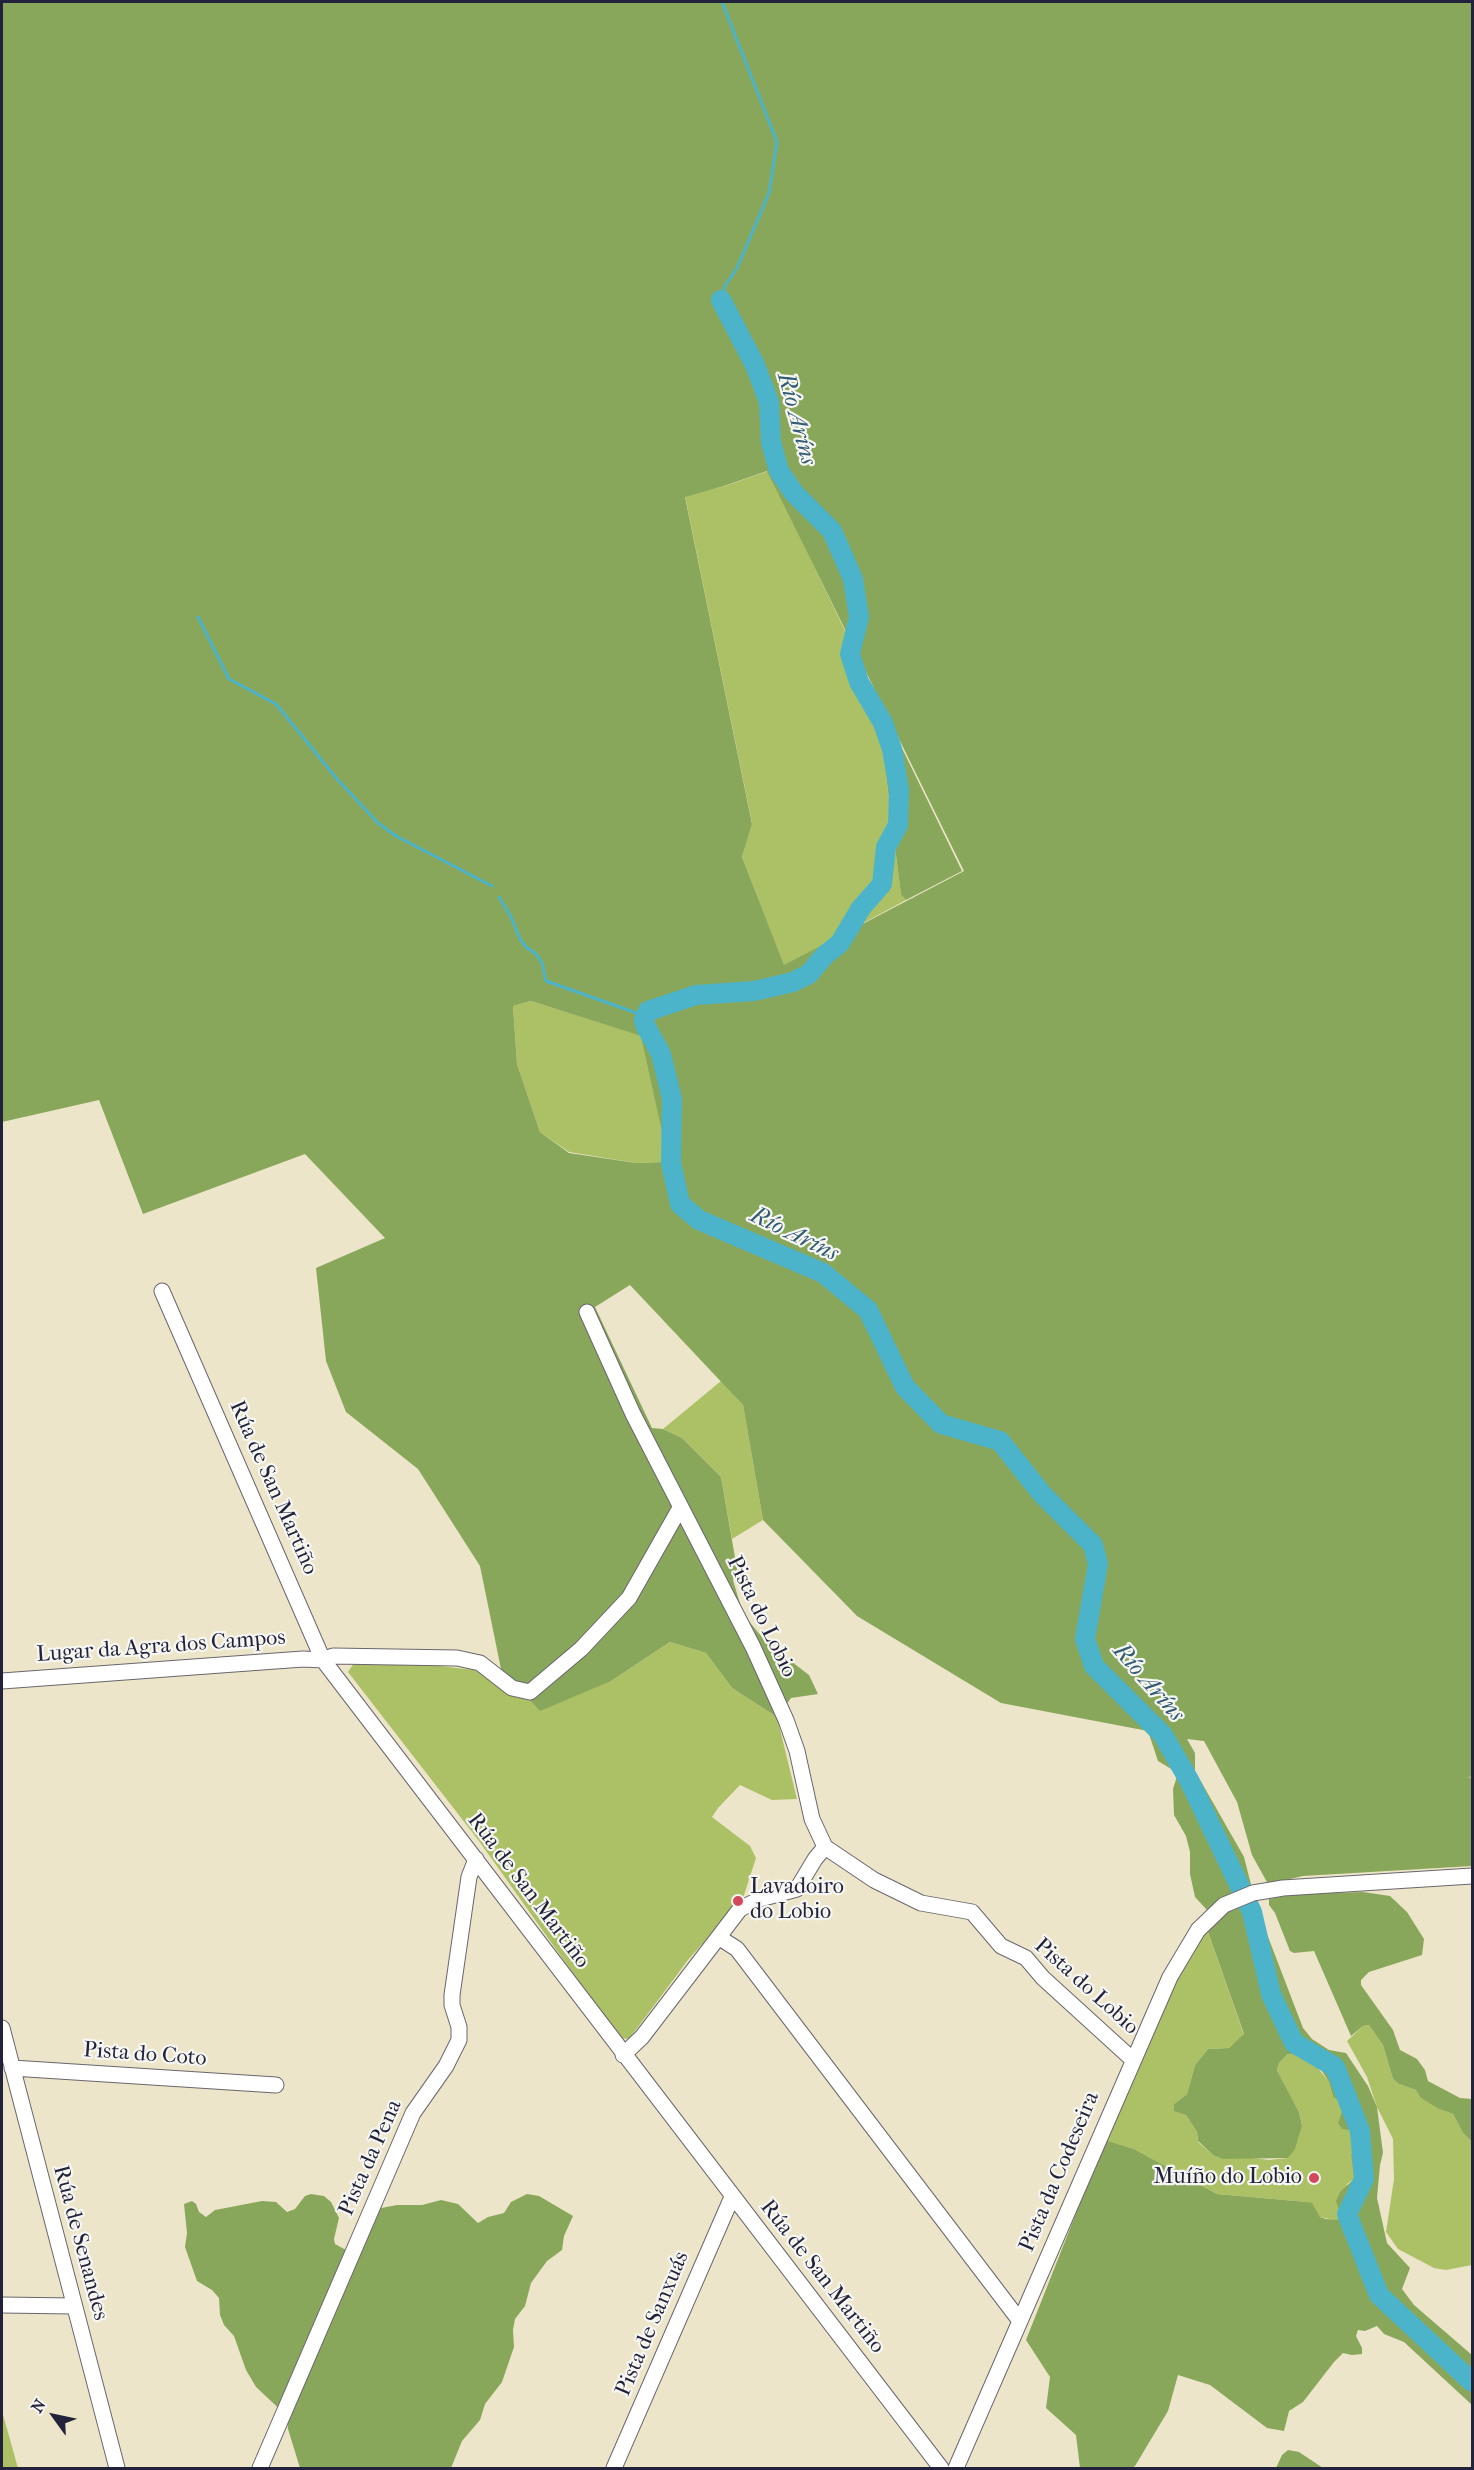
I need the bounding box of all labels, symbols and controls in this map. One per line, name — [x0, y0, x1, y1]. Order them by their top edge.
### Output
water label: Río Aríns — [770, 370, 822, 468]
water label: Río Aríns — [745, 1201, 843, 1269]
street label: Rúa de San Martiño — [223, 1397, 323, 1579]
street label: Pista do Lobio — [720, 1552, 802, 1682]
street label: Lugar da Agra dos Campos — [36, 1625, 286, 1669]
water label: Río Aríns — [1106, 1638, 1190, 1728]
street label: Rúa de San Martiño — [461, 1808, 595, 1974]
place label: Lavadoiro do Lobio — [750, 1875, 844, 1927]
marker: Lavadoiro do Lobio — [731, 1894, 745, 1908]
street label: Pista do Lobio — [1028, 1933, 1144, 2041]
street label: Pista do Coto — [83, 2038, 207, 2072]
street label: Pista da Codeseira — [1014, 2088, 1106, 2256]
street label: Pista da Pena — [334, 2096, 408, 2220]
street label: Rúa de Senandes — [47, 2163, 113, 2323]
place label: Muíño do Lobio — [1153, 2165, 1302, 2191]
marker: Muíño do Lobio — [1307, 2171, 1321, 2185]
street label: Rúa de San Martiño — [754, 2195, 890, 2359]
street label: Pista de Sanxuás — [611, 2248, 695, 2400]
north arrow — [24, 2386, 84, 2446]
text: N — [27, 2396, 50, 2416]

